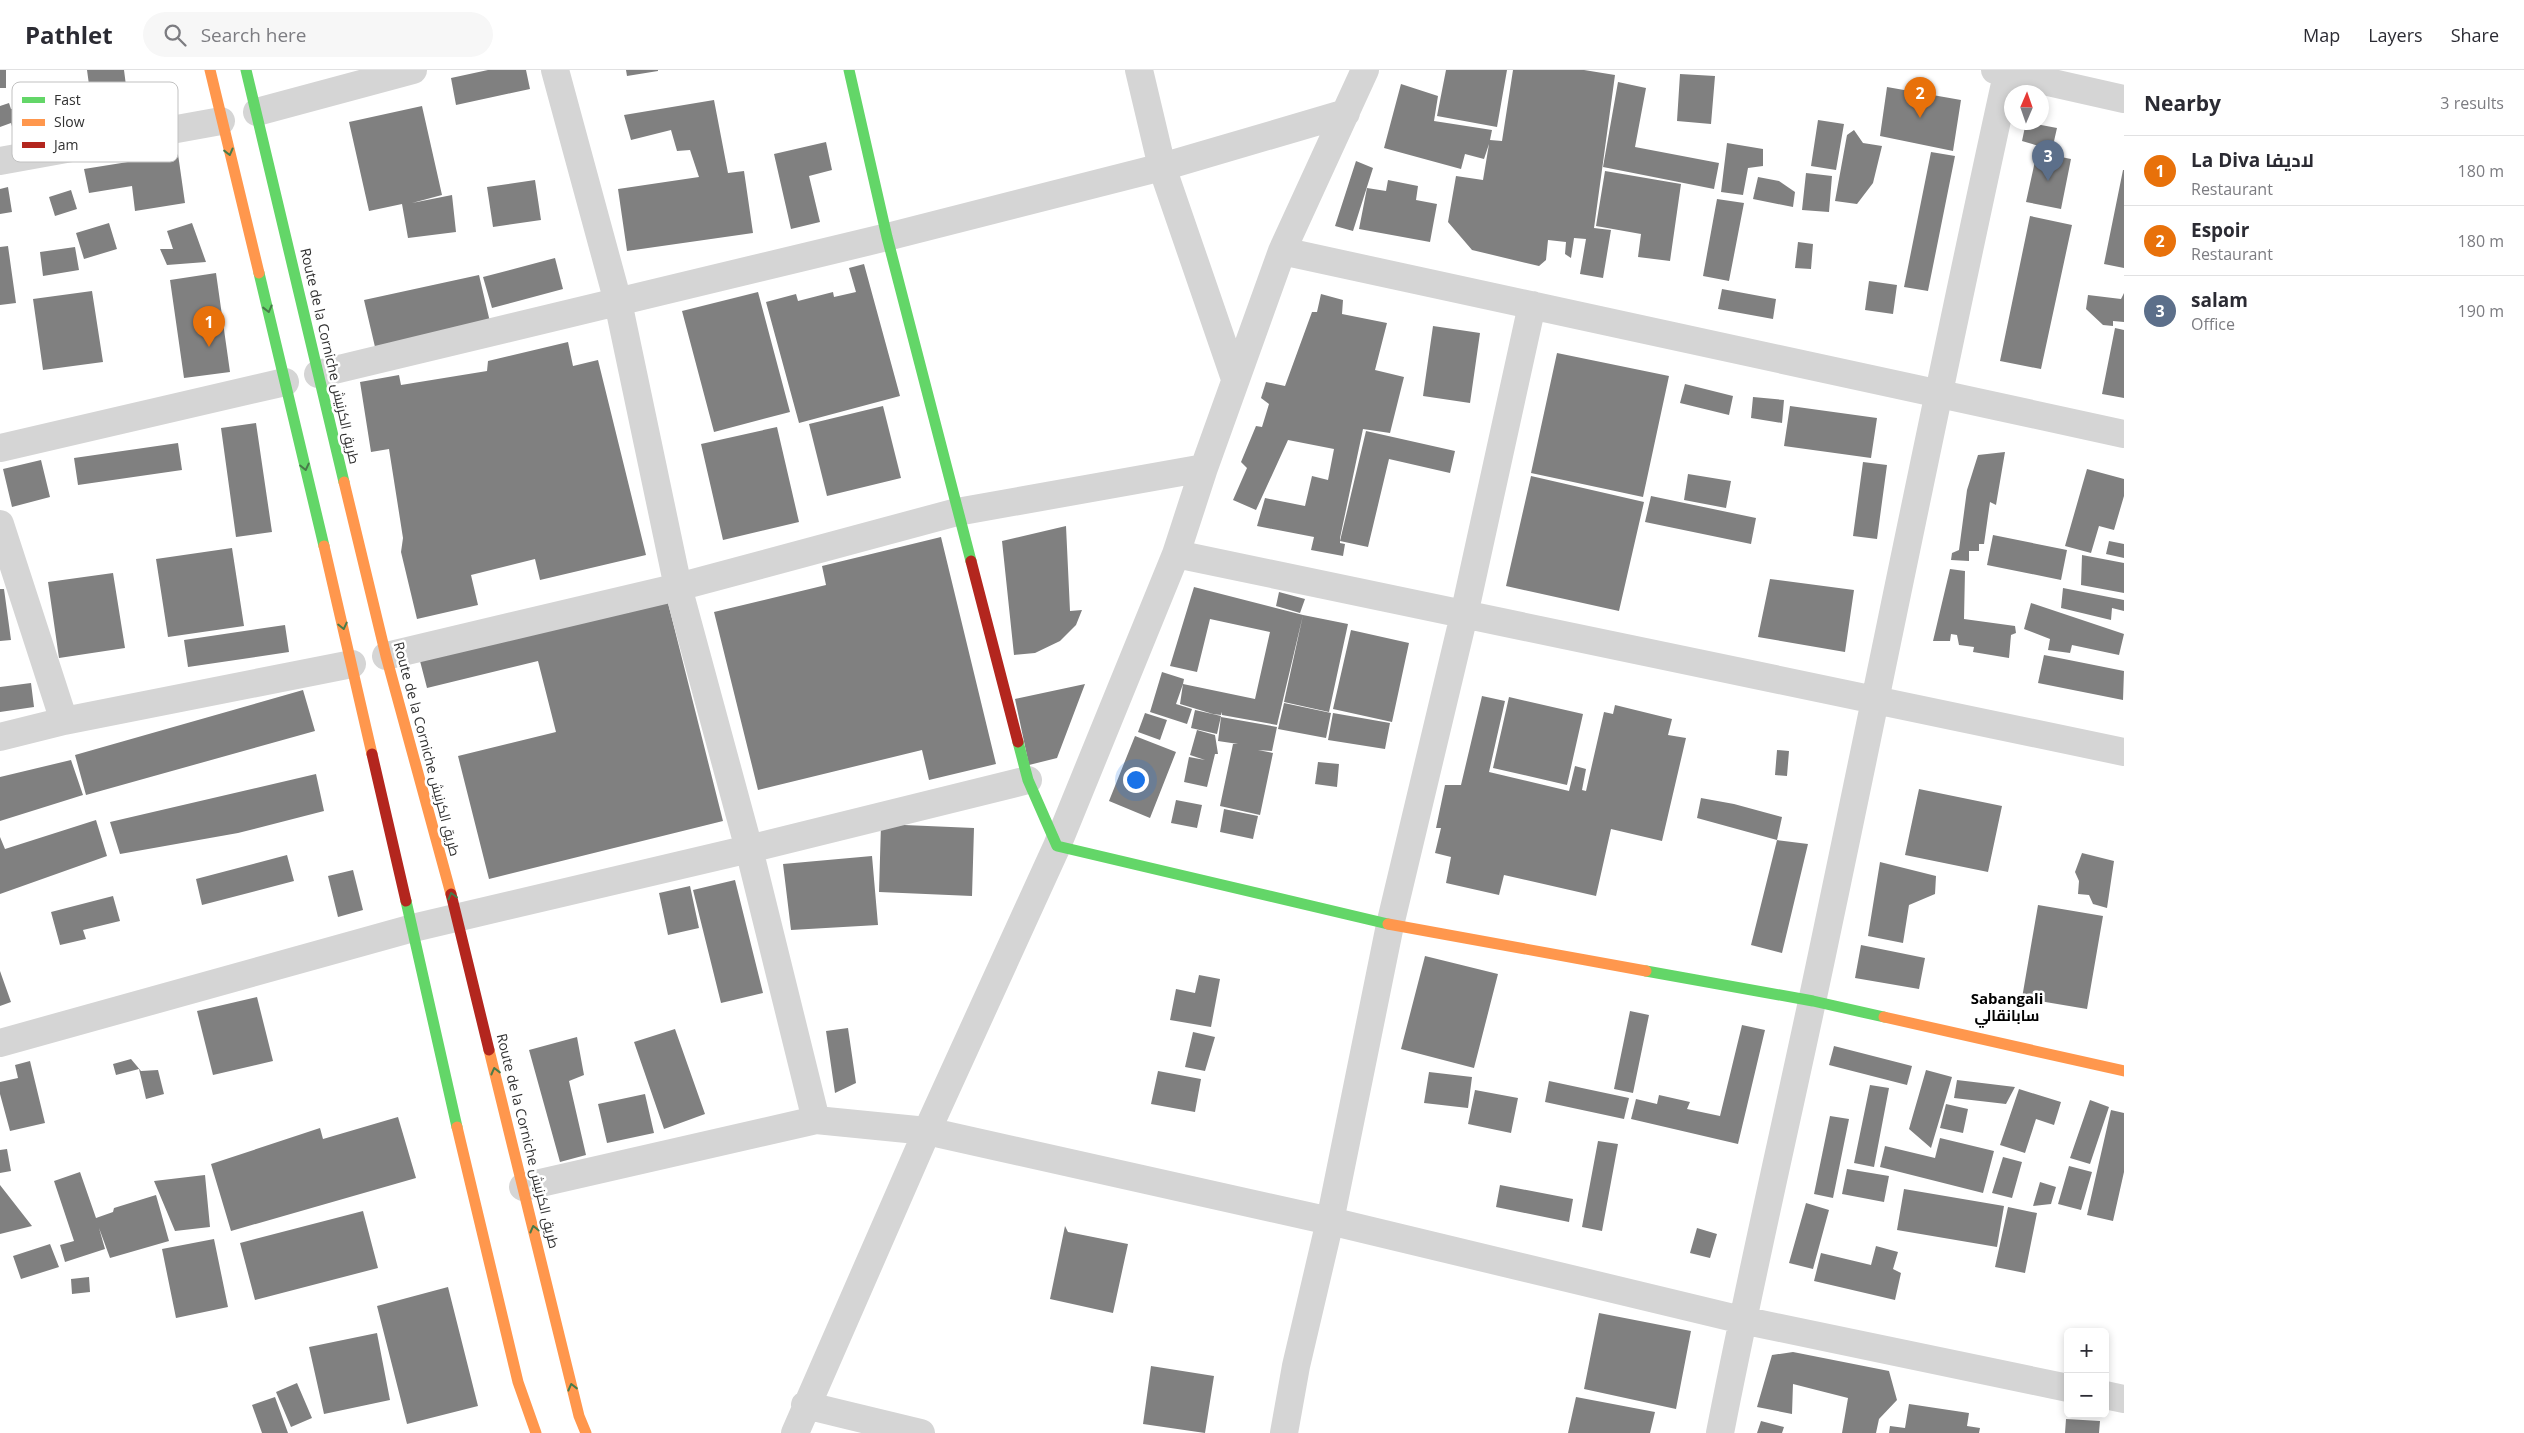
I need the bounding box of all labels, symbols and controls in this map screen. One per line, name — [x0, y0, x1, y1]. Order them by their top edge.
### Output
search box — [143, 12, 493, 57]
text: Pathlet — [25, 18, 113, 51]
icon: search — [161, 21, 189, 49]
text: Search here — [201, 22, 307, 48]
text: Map — [2303, 23, 2340, 47]
text: Layers — [2368, 23, 2423, 47]
text: Share — [2451, 23, 2499, 47]
pin: 2 — [1904, 77, 1936, 118]
legend — [12, 82, 178, 162]
north arrow — [2004, 85, 2049, 130]
text: Nearby — [2144, 89, 2221, 117]
text: Fast — [54, 90, 81, 109]
text: 3 results — [2440, 92, 2504, 114]
text: Slow — [54, 112, 85, 131]
text: Jam — [52, 135, 79, 154]
pin: 3 — [2032, 140, 2064, 181]
one-way arrow — [223, 147, 234, 156]
text: La Diva لاديفا — [2191, 147, 2314, 173]
text: 1 — [2155, 160, 2165, 182]
text: 180 m — [2458, 160, 2504, 182]
text: Restaurant — [2191, 178, 2273, 200]
text: Espoir — [2191, 217, 2249, 243]
text: 2 — [2155, 230, 2165, 252]
text: 180 m — [2458, 230, 2504, 252]
text: Restaurant — [2191, 243, 2273, 265]
street label: Route de la Corniche طريق الكرنيش — [296, 246, 365, 466]
text: salam — [2191, 287, 2248, 313]
text: 3 — [2155, 300, 2165, 322]
text: 190 m — [2458, 300, 2504, 322]
one-way arrow — [262, 305, 273, 314]
pin: 1 — [193, 306, 225, 347]
text: Office — [2191, 313, 2235, 335]
one-way arrow — [299, 463, 310, 472]
one-way arrow — [337, 621, 348, 630]
street label: Route de la Corniche طريق الكرنيش — [390, 640, 465, 858]
your location — [1123, 767, 1149, 793]
one-way arrow — [447, 893, 457, 901]
district label: Sabangali سابانقالي — [1971, 988, 2043, 1028]
street label: Route de la Corniche طريق الكرنيش — [493, 1031, 564, 1250]
one-way arrow — [490, 1066, 501, 1075]
one-way arrow — [529, 1224, 540, 1233]
map controls — [2064, 1328, 2109, 1418]
button: + — [2064, 1328, 2109, 1373]
button: − — [2064, 1373, 2109, 1418]
one-way arrow — [567, 1382, 578, 1391]

